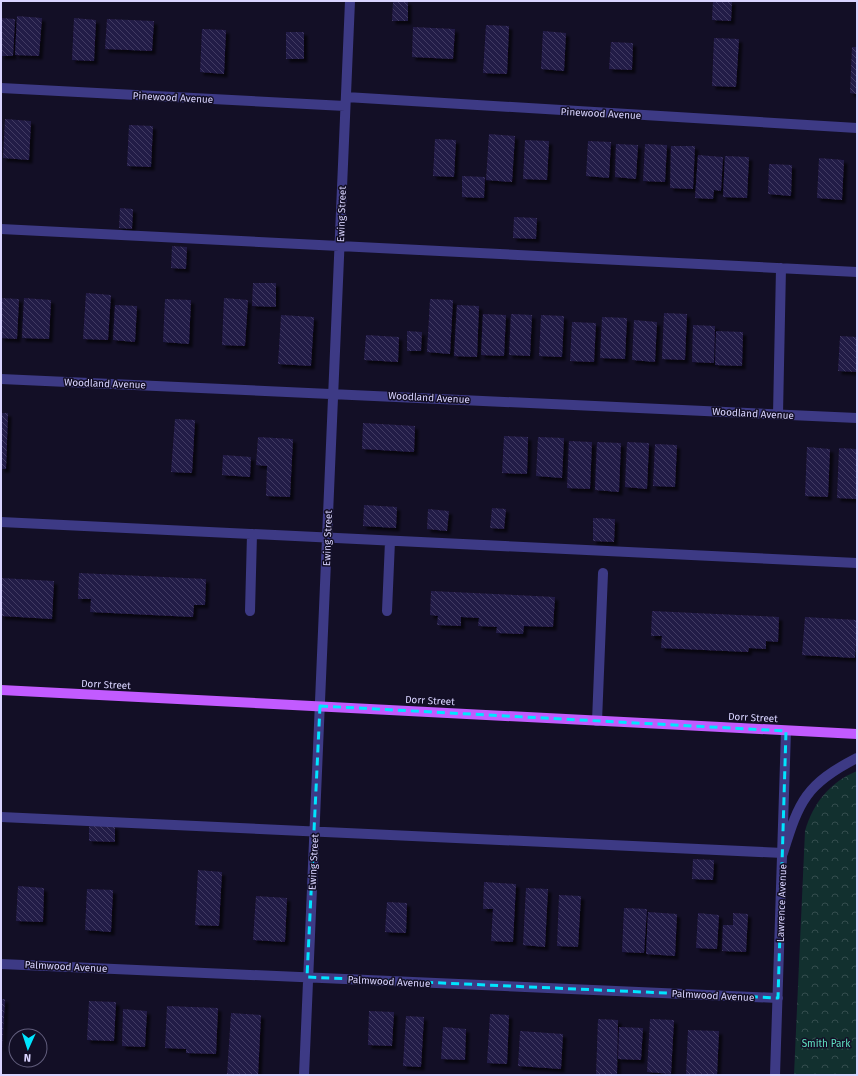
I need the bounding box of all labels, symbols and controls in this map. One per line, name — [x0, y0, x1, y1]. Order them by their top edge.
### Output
street label: Pinewood Avenue — [132, 90, 214, 106]
street label: Pinewood Avenue — [560, 106, 642, 122]
street label: Ewing Street — [335, 185, 349, 242]
street label: Woodland Avenue — [64, 377, 146, 391]
street label: Woodland Avenue — [388, 390, 470, 406]
street label: Woodland Avenue — [712, 406, 794, 422]
street label: Ewing Street — [321, 509, 335, 566]
street label: Dorr Street — [81, 678, 132, 692]
street label: Dorr Street — [405, 694, 456, 708]
street label: Dorr Street — [728, 711, 779, 725]
street label: Ewing Street — [307, 833, 321, 890]
street label: Lawrence Avenue — [775, 864, 789, 942]
street label: Palmwood Avenue — [24, 959, 108, 975]
street label: Palmwood Avenue — [347, 974, 431, 990]
street label: Palmwood Avenue — [671, 988, 755, 1004]
north arrow — [8, 1028, 48, 1068]
park label: Smith Park — [802, 1038, 851, 1050]
text: N — [24, 1051, 31, 1064]

